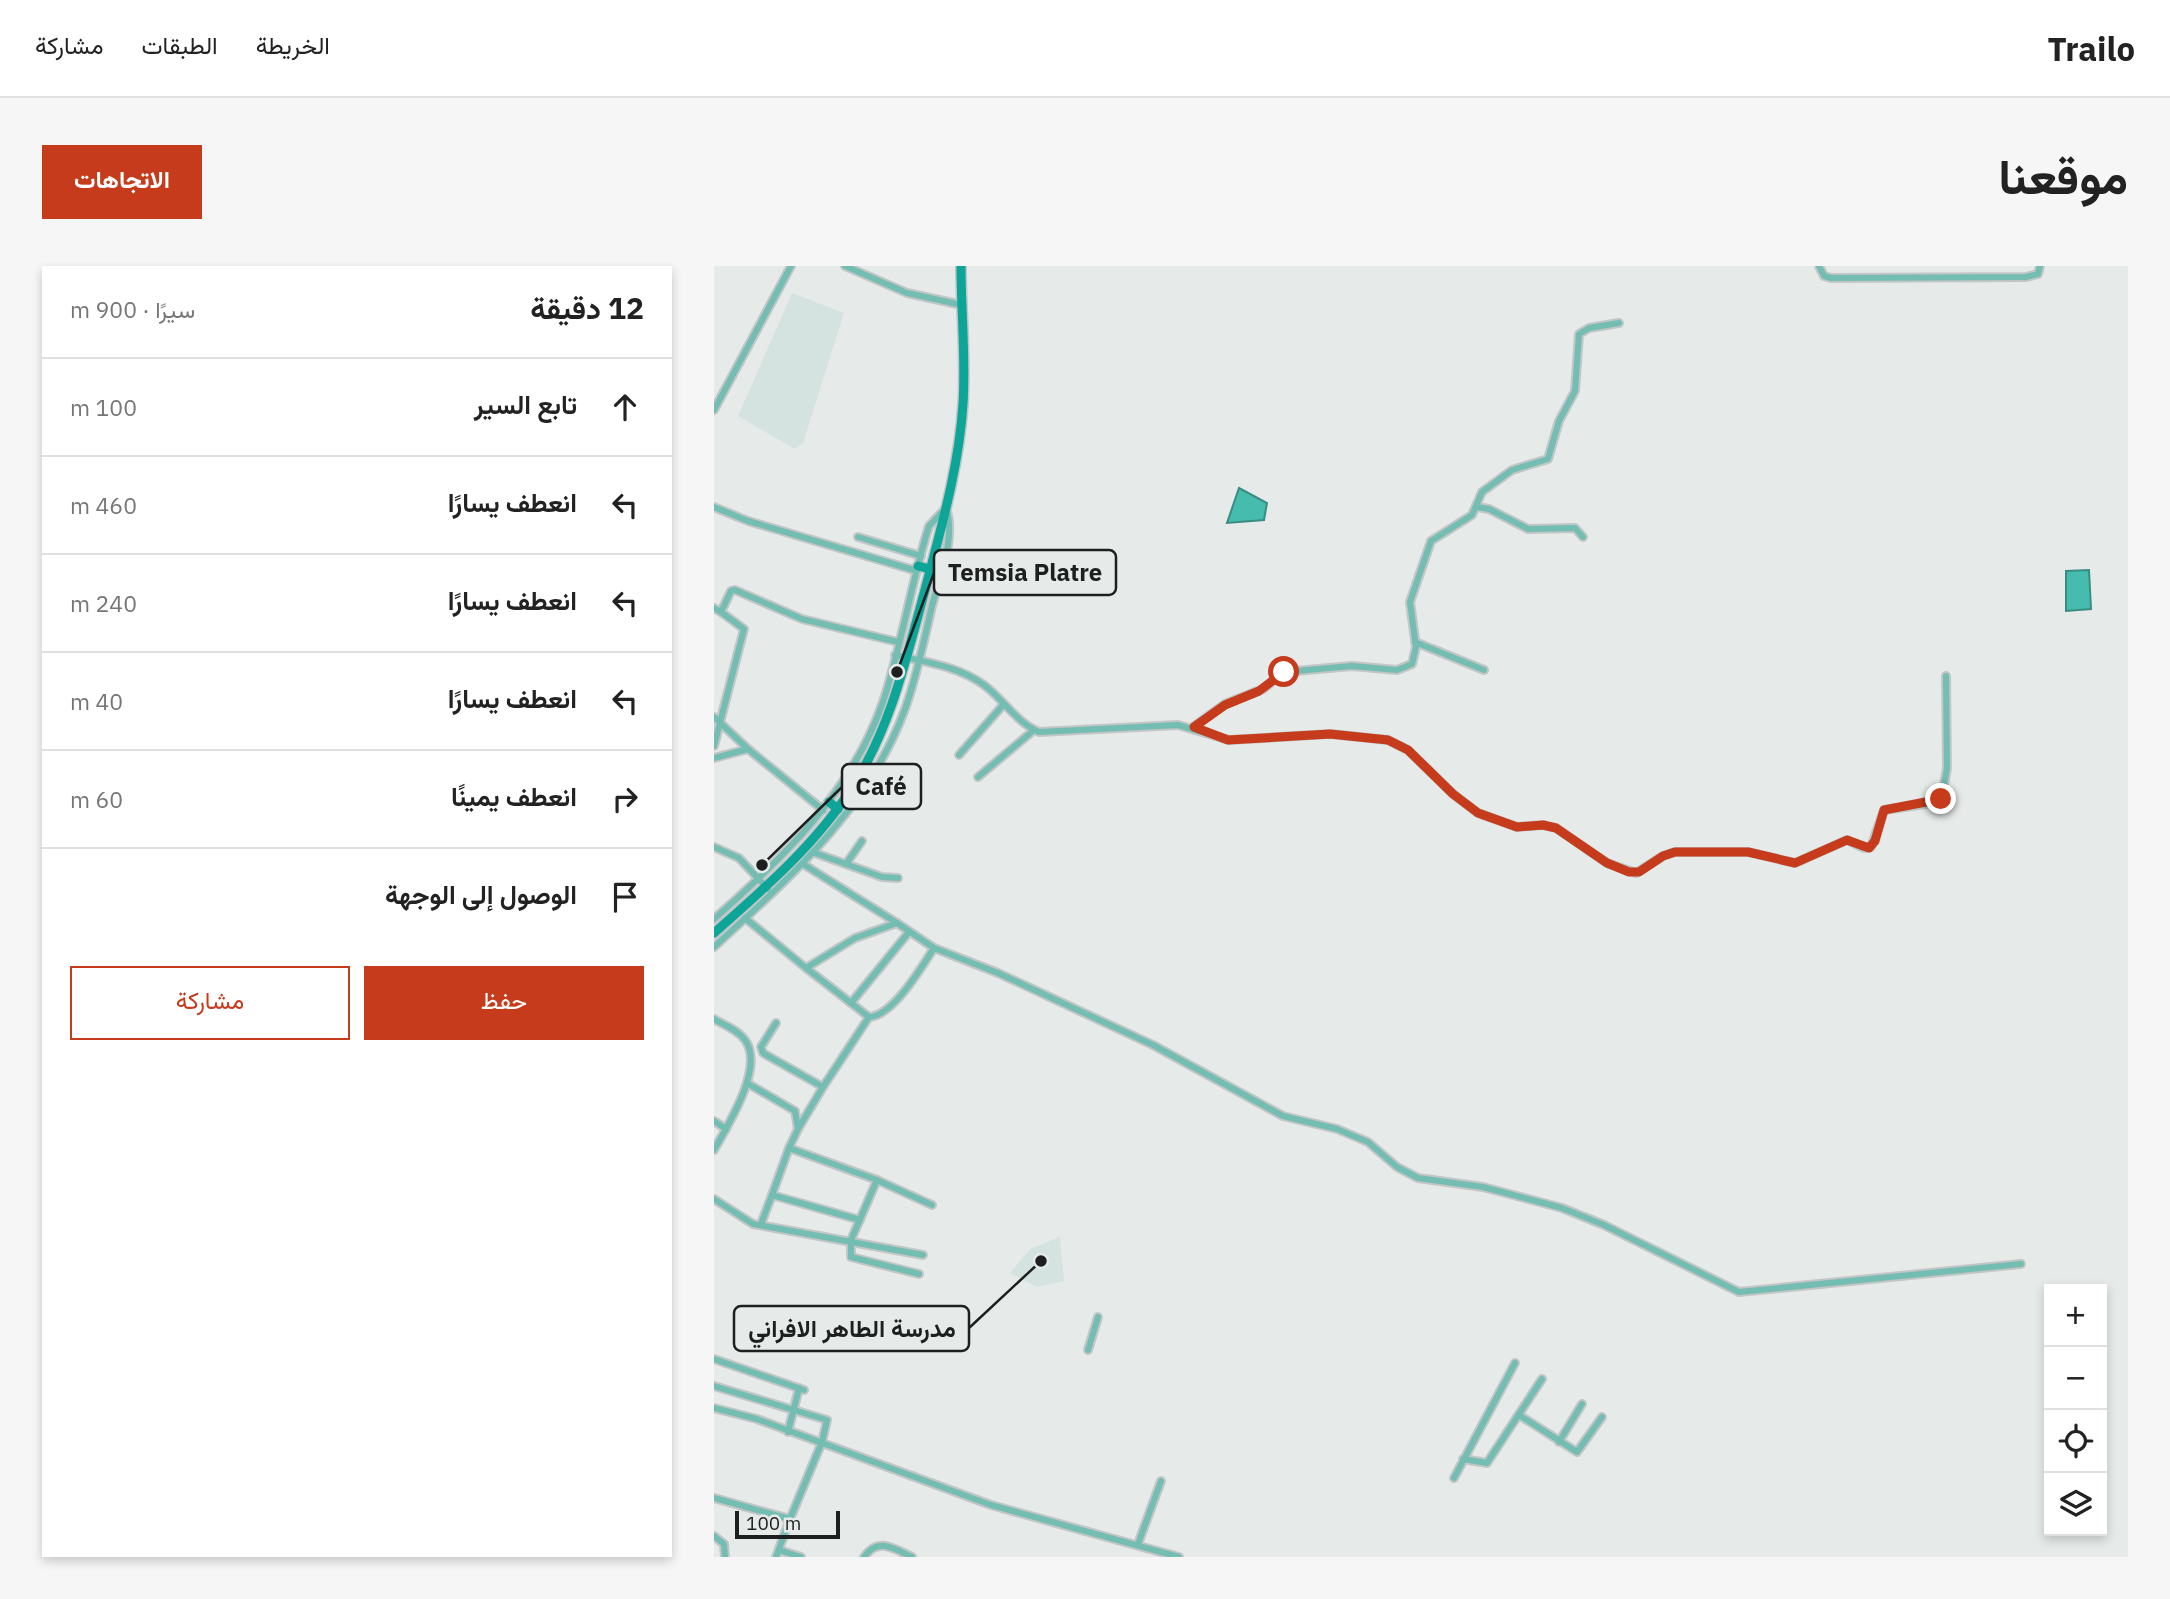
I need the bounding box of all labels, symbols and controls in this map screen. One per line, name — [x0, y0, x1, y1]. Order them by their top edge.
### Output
text: Trailo — [2048, 27, 2135, 70]
text: مشاركة — [35, 29, 103, 61]
text: الطبقات — [141, 29, 218, 61]
text: الخريطة — [256, 29, 330, 61]
text: موقعنا — [1998, 144, 2128, 207]
button: الاتجاهات — [42, 145, 202, 219]
text: 12 دقيقة — [530, 288, 644, 327]
text: سيرًا · 900 m — [70, 294, 195, 324]
text: تابع السير — [474, 387, 577, 421]
icon: ahead — [606, 388, 644, 426]
text: 100 m — [70, 392, 137, 422]
text: انعطف يسارًا — [448, 485, 577, 519]
icon: left — [606, 486, 644, 524]
text: 460 m — [70, 490, 137, 520]
callout: Temsia Platre — [934, 550, 1116, 595]
text: Temsia Platre — [948, 556, 1102, 588]
text: انعطف يسارًا — [448, 583, 577, 617]
icon: left — [606, 584, 644, 622]
text: 240 m — [70, 588, 137, 618]
route start — [1268, 656, 1299, 687]
text: انعطف يسارًا — [448, 681, 577, 715]
icon: left — [606, 682, 644, 720]
text: 40 m — [70, 686, 123, 716]
callout: Café — [842, 764, 921, 809]
text: Café — [855, 770, 907, 802]
text: انعطف يمينًا — [451, 779, 577, 813]
icon: right — [606, 780, 644, 818]
route end — [1925, 783, 1956, 814]
text: 60 m — [70, 784, 123, 814]
text: الوصول إلى الوجهة — [385, 877, 577, 911]
icon: arrive — [606, 878, 644, 916]
button: مشاركة — [70, 966, 350, 1040]
button: حفظ — [364, 966, 644, 1040]
map controls — [2044, 1284, 2107, 1536]
button: + — [2044, 1284, 2107, 1347]
callout: مدرسة الطاهر الافراني — [734, 1306, 969, 1351]
text: مدرسة الطاهر الافراني — [748, 1312, 956, 1349]
button: − — [2044, 1347, 2107, 1410]
button: locate — [2044, 1410, 2107, 1473]
button: layers — [2044, 1473, 2107, 1536]
scale bar — [735, 1508, 840, 1540]
text: 100 m — [746, 1511, 801, 1535]

